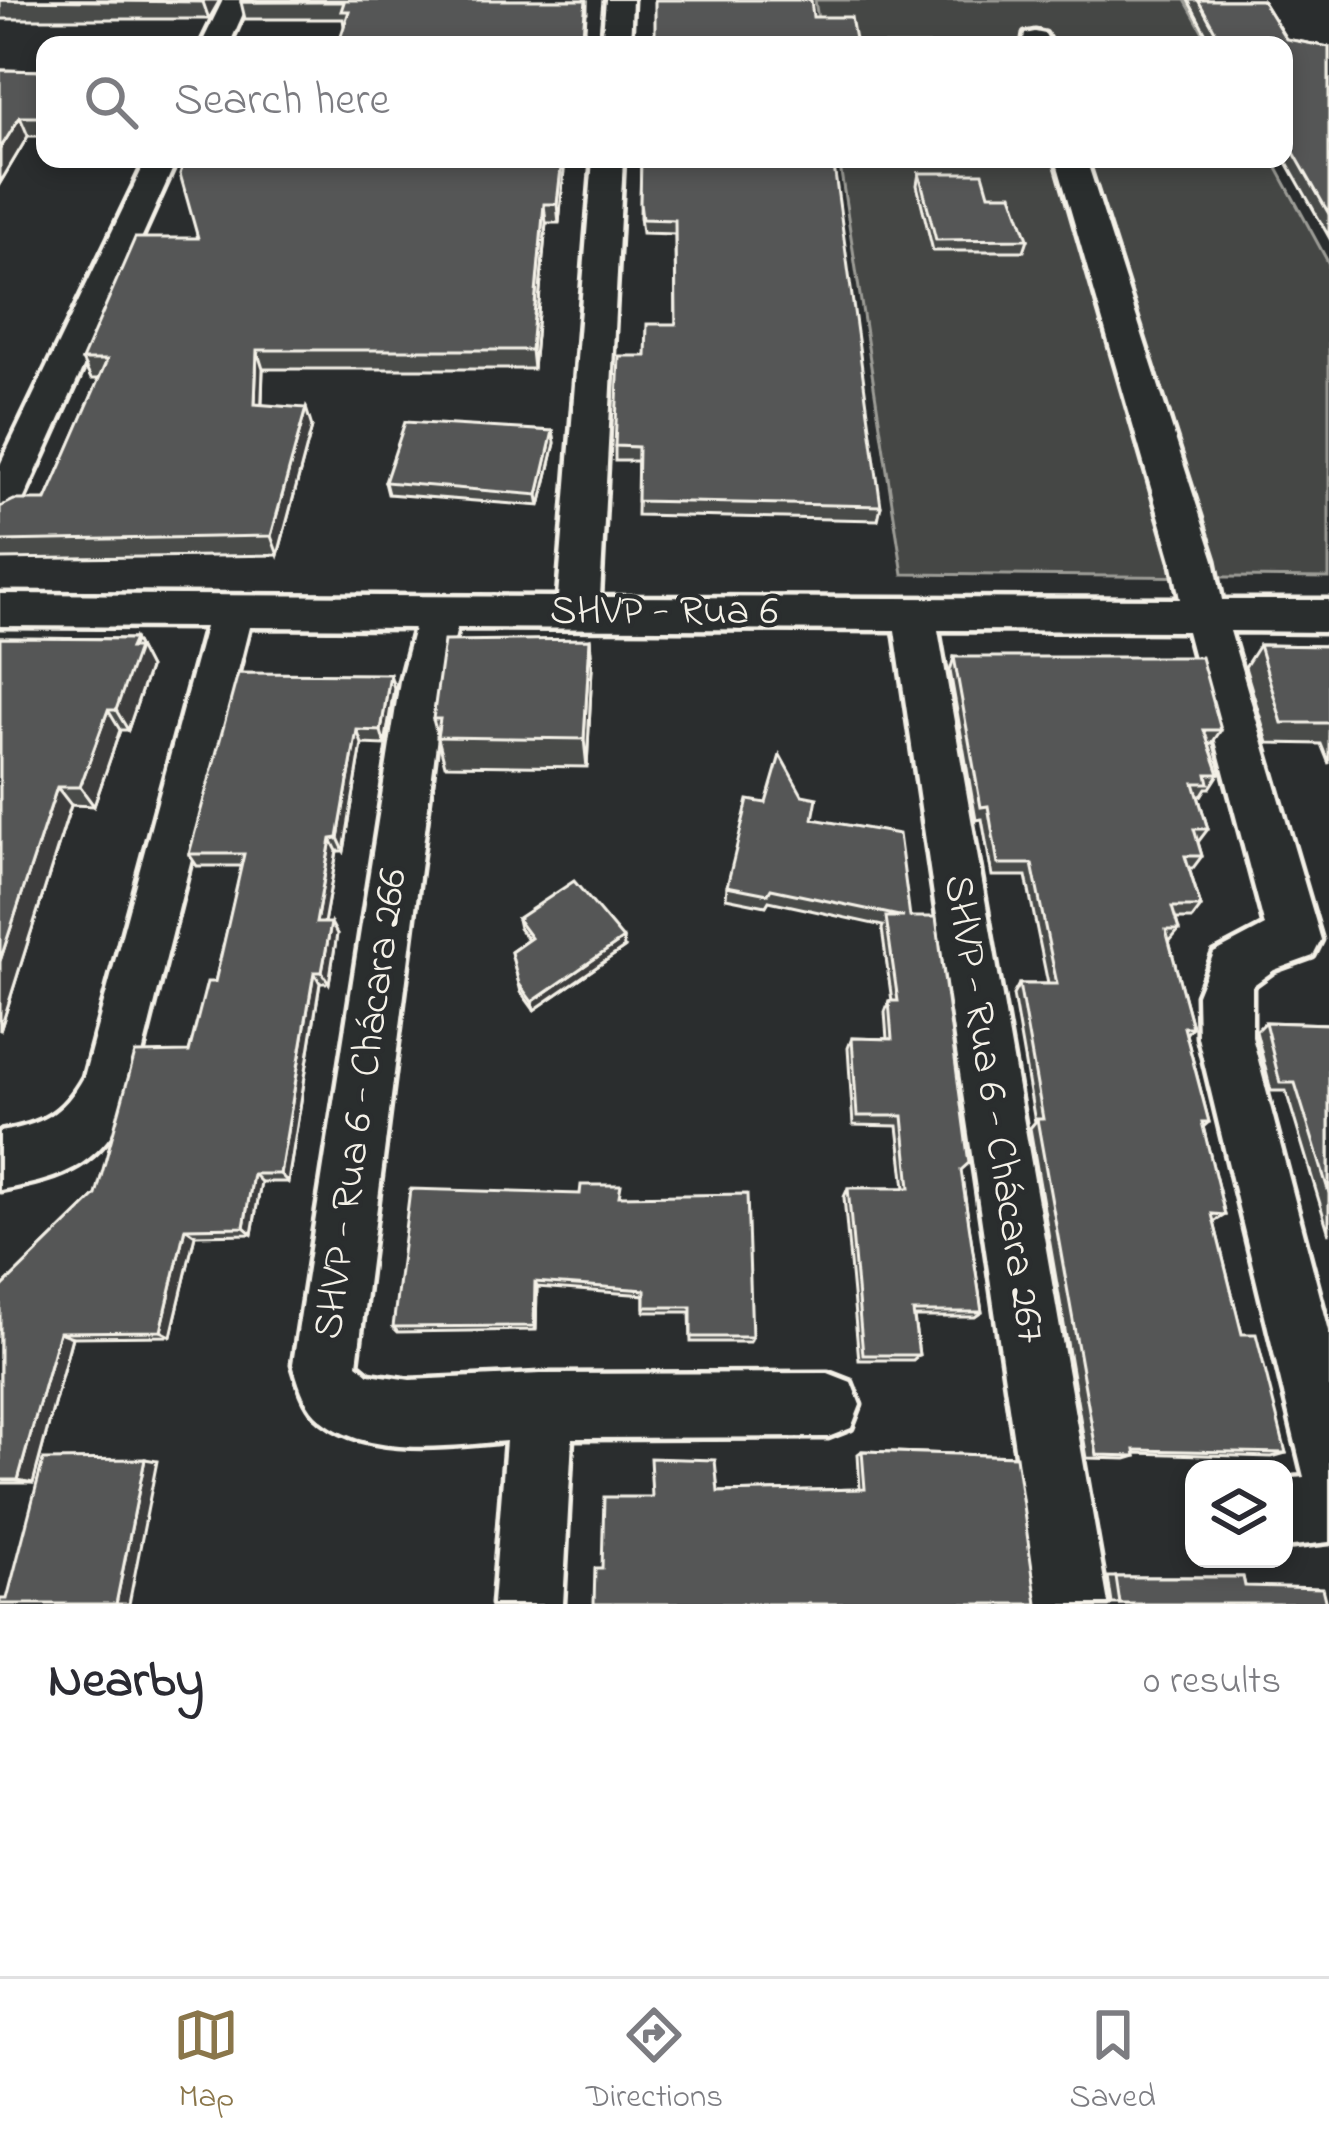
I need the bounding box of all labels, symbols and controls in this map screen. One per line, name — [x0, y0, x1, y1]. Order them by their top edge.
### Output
search box — [36, 36, 1293, 168]
icon: search — [78, 69, 144, 135]
text: Search here — [174, 69, 390, 135]
street label: SHVP - Rua 6 — [550, 582, 778, 643]
street label: SHVP - Rua 6 - Chácara 266 — [299, 865, 425, 1343]
street label: SHVP - Rua 6 - Chácara 267 — [926, 870, 1060, 1348]
map controls — [1185, 1460, 1293, 1568]
button: layers — [1185, 1460, 1293, 1568]
text: Nearby — [48, 1645, 204, 1720]
text: 0 results — [1143, 1654, 1281, 1711]
tab: Map — [173, 2002, 239, 2122]
tab: Directions — [586, 2002, 723, 2122]
tab: Saved — [1070, 2002, 1156, 2122]

